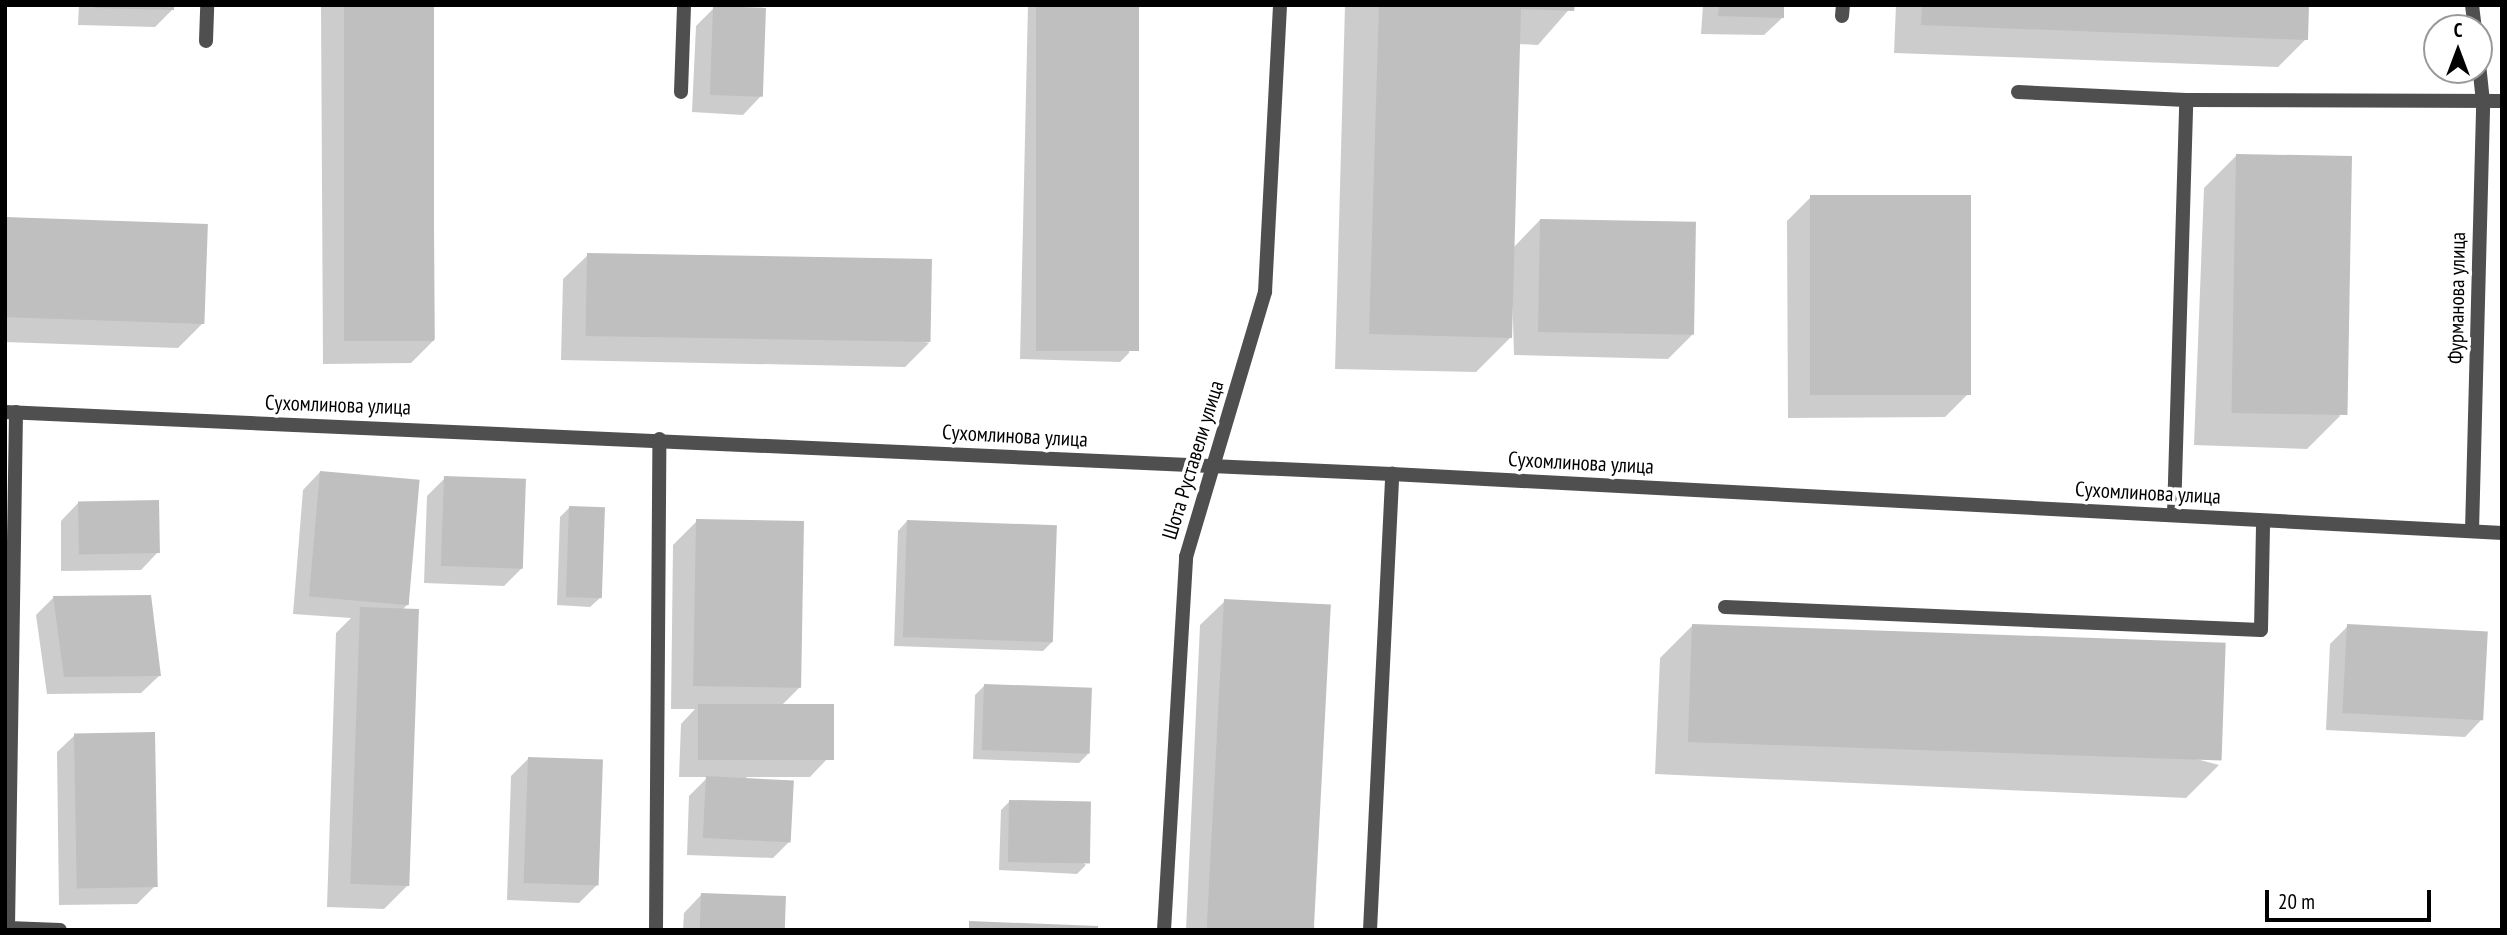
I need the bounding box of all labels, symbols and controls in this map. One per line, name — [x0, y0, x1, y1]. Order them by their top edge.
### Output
north arrow — [2423, 14, 2493, 84]
text: С — [2454, 18, 2462, 42]
street label: Фурманова улица — [2443, 232, 2471, 364]
street label: Шота Руставели улица — [1157, 378, 1229, 542]
street label: Сухомлинова улица — [265, 390, 411, 420]
street label: Сухомлинова улица — [941, 420, 1089, 452]
street label: Сухомлинова улица — [1507, 447, 1655, 479]
street label: Сухомлинова улица — [2074, 477, 2222, 509]
scale bar — [2269, 876, 2435, 920]
text: 20 m — [2278, 888, 2315, 915]

